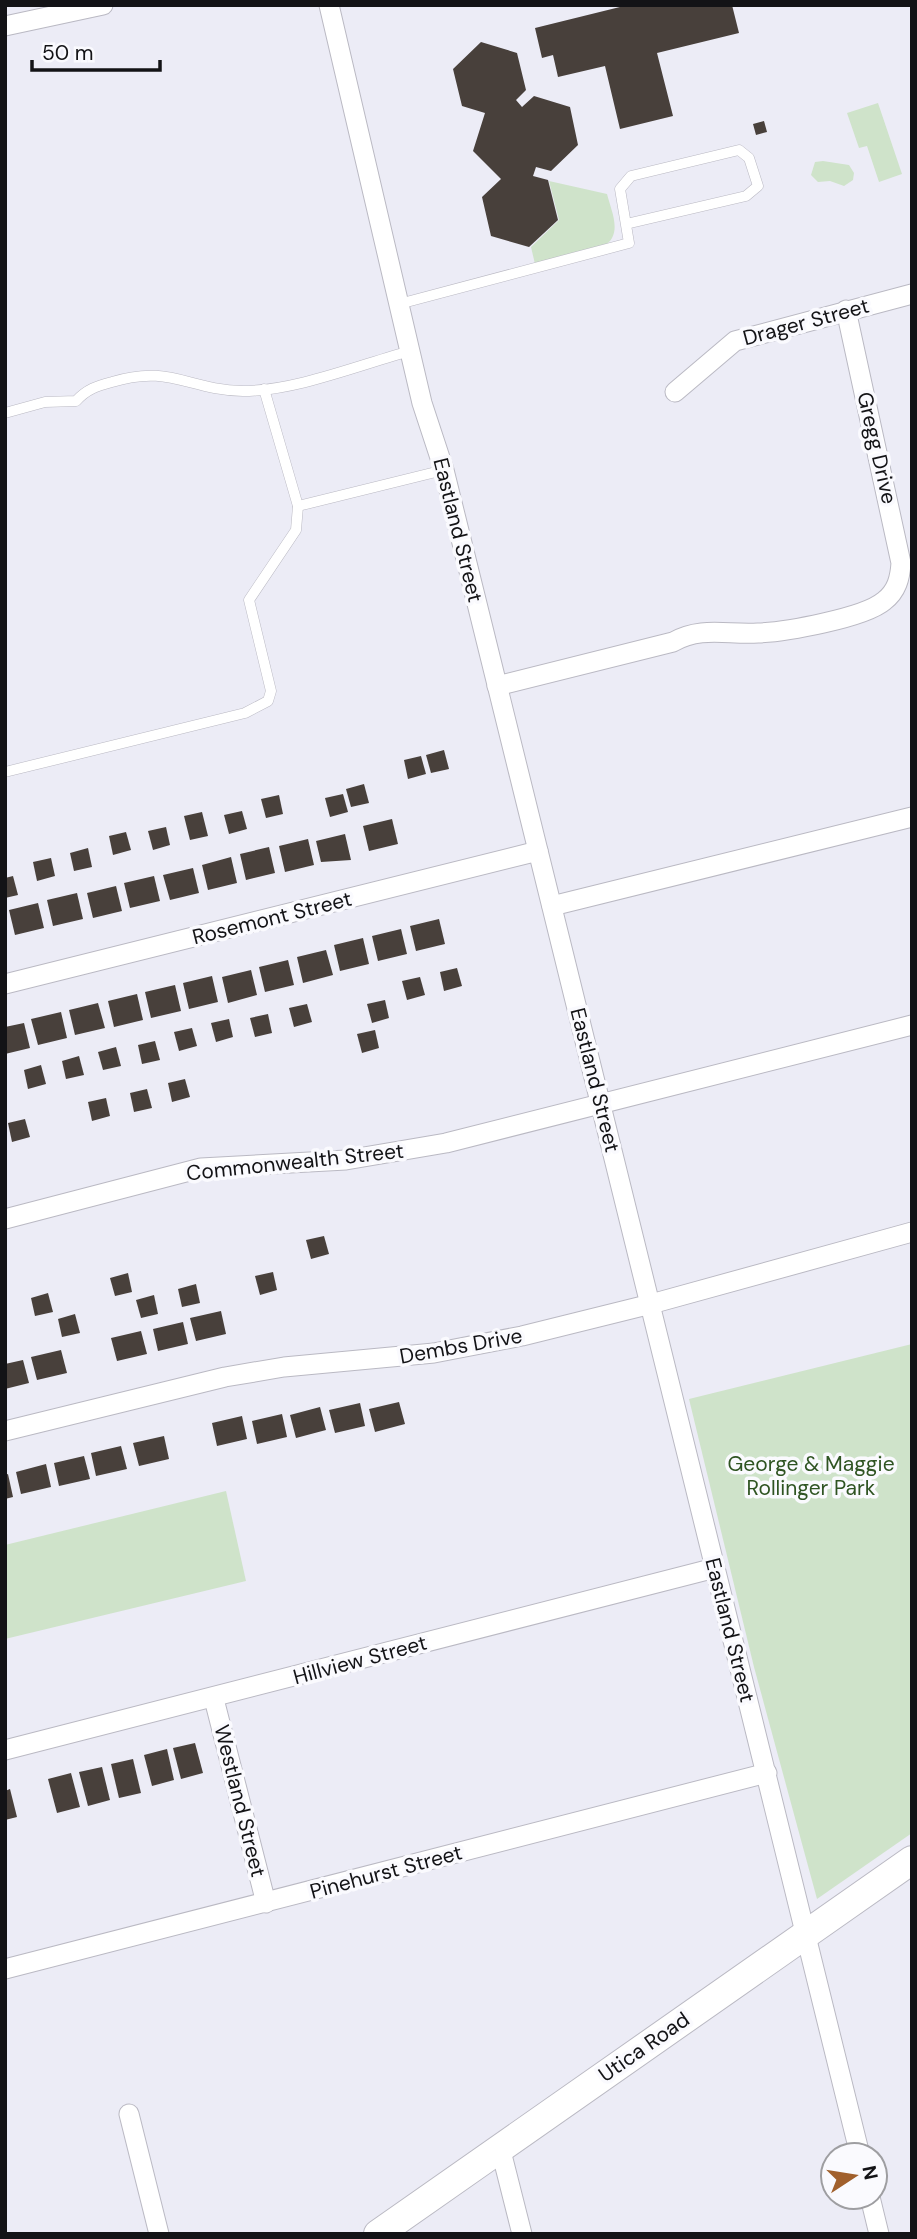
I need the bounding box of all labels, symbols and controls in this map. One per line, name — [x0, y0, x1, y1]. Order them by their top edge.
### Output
scale bar — [32, 28, 159, 72]
text: 50 m — [42, 39, 93, 67]
street label: Drager Street — [740, 292, 872, 352]
street label: Gregg Drive — [851, 389, 903, 507]
street label: Eastland Street — [427, 455, 489, 605]
street label: Rosemont Street — [189, 885, 355, 951]
street label: Eastland Street — [564, 1005, 626, 1155]
street label: Commonwealth Street — [185, 1137, 405, 1187]
street label: Dembs Drive — [397, 1321, 525, 1371]
park label: George & Maggie Rollinger Park — [727, 1450, 895, 1502]
street label: Eastland Street — [699, 1555, 761, 1705]
street label: Hillview Street — [290, 1629, 430, 1691]
street label: Westland Street — [208, 1722, 272, 1880]
street label: Pinehurst Street — [307, 1838, 465, 1906]
street label: Utica Road — [593, 2005, 695, 2089]
north arrow — [819, 2141, 889, 2211]
text: N — [856, 2163, 884, 2182]

